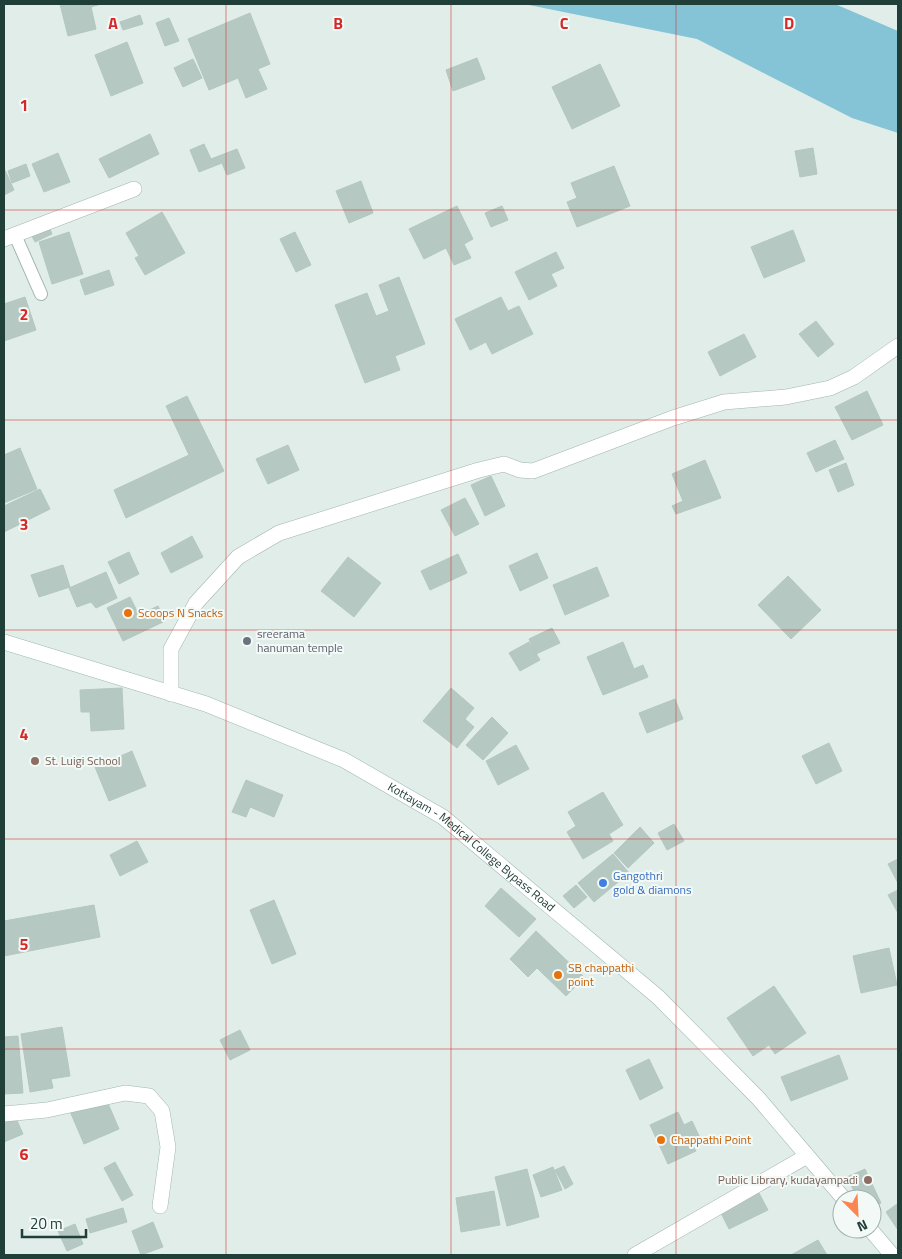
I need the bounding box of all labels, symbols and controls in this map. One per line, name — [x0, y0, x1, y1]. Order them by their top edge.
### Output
text: A — [108, 11, 118, 35]
text: B — [333, 11, 343, 35]
text: C — [560, 11, 569, 35]
text: D — [784, 11, 794, 35]
text: 1 — [20, 93, 28, 117]
text: 2 — [20, 302, 28, 326]
text: 3 — [20, 512, 28, 536]
place label: Scoops N Snacks — [138, 603, 224, 622]
marker: Scoops N Snacks — [122, 607, 134, 619]
place label: sreerama hanuman temple — [257, 624, 343, 657]
marker: sreerama hanuman temple — [241, 635, 253, 647]
text: 4 — [20, 722, 29, 746]
place label: St. Luigi School — [45, 751, 121, 770]
marker: St. Luigi School — [29, 755, 41, 767]
street label: Kottayam - Medical College Bypass Road — [384, 777, 559, 916]
place label: Gangothri gold & diamons — [613, 866, 692, 899]
marker: Gangothri gold & diamons — [597, 877, 609, 889]
text: 5 — [20, 932, 29, 956]
place label: SB chappathi point — [568, 958, 634, 991]
marker: SB chappathi point — [552, 969, 564, 981]
place label: Chappathi Point — [671, 1130, 752, 1149]
marker: Chappathi Point — [655, 1134, 667, 1146]
text: 6 — [20, 1142, 29, 1166]
place label: Public Library, kudayampadi — [718, 1170, 858, 1189]
marker: Public Library, kudayampadi — [862, 1174, 874, 1186]
north arrow — [832, 1189, 882, 1239]
scale bar — [22, 1206, 86, 1238]
text: 20 m — [30, 1212, 63, 1235]
text: N — [854, 1215, 871, 1238]

